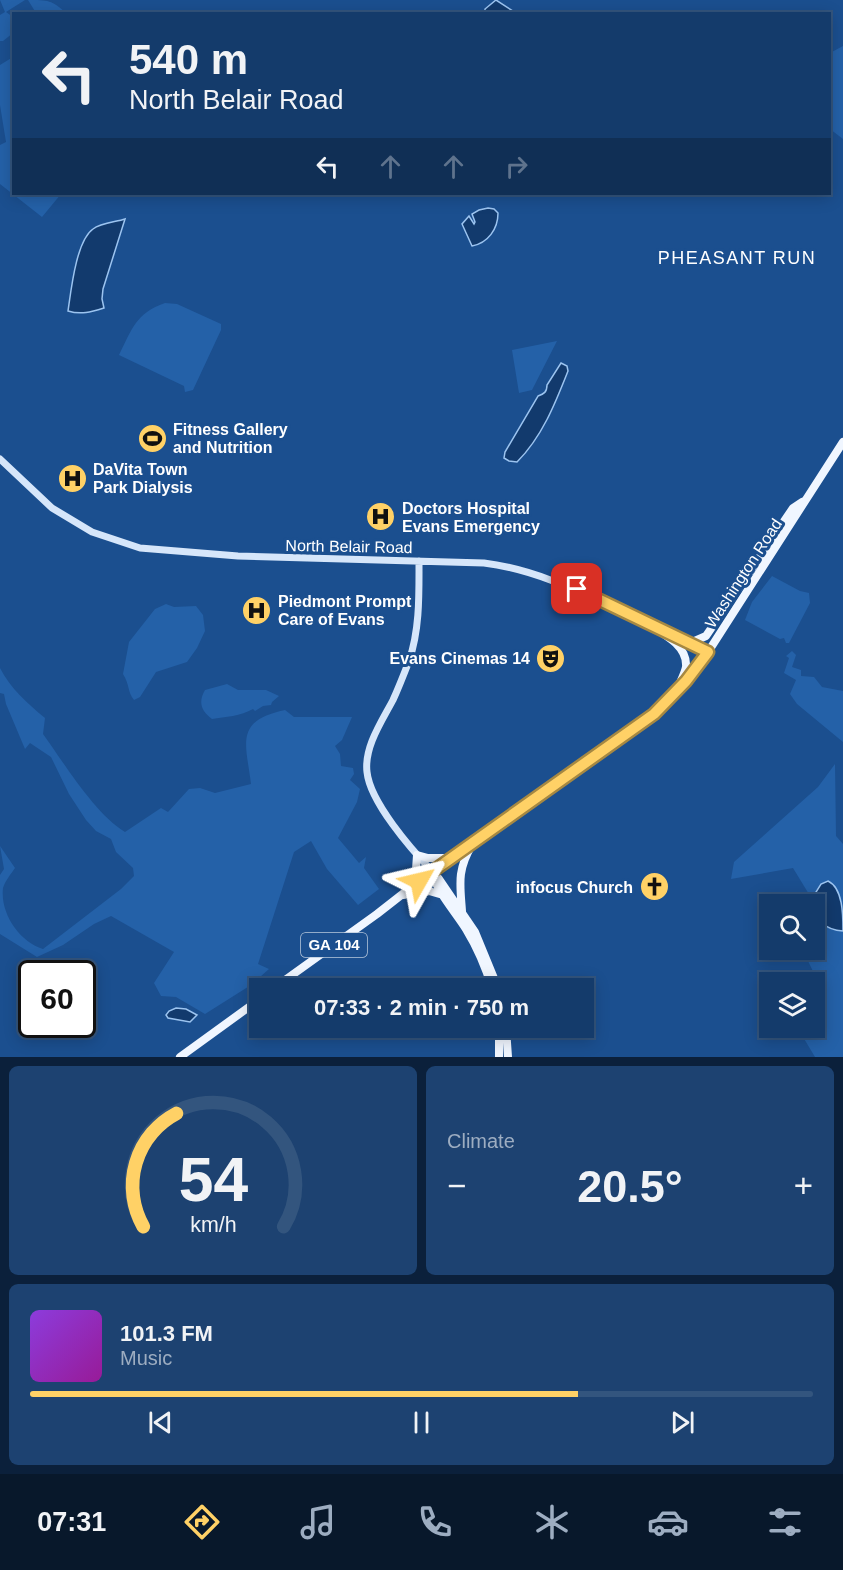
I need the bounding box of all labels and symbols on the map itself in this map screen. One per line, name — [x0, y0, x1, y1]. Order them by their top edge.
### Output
district label: PHEASANT RUN — [658, 248, 816, 268]
place label: Fitness Gallery and Nutrition — [173, 421, 288, 456]
sports icon: Fitness Gallery and Nutrition — [136, 422, 168, 454]
place label: DaVita Town Park Dialysis — [93, 461, 193, 496]
hospital icon: DaVita Town Park Dialysis — [56, 462, 88, 494]
place label: Doctors Hospital Evans Emergency — [402, 500, 540, 535]
hospital icon: Doctors Hospital Evans Emergency — [365, 501, 397, 533]
street label: Washington Road — [702, 516, 785, 631]
street label: North Belair Road — [285, 537, 413, 556]
pin — [551, 563, 602, 614]
place label: Piedmont Prompt Care of Evans — [278, 593, 412, 628]
hospital icon: Piedmont Prompt Care of Evans — [241, 594, 273, 626]
theatre icon: Evans Cinemas 14 — [535, 642, 567, 674]
place label: Evans Cinemas 14 — [389, 650, 530, 667]
position arrow — [387, 849, 451, 913]
church icon: infocus Church — [638, 871, 670, 903]
place label: infocus Church — [516, 879, 633, 896]
road number: GA 104 — [301, 933, 367, 957]
speed limit sign: 60 — [18, 960, 96, 1038]

